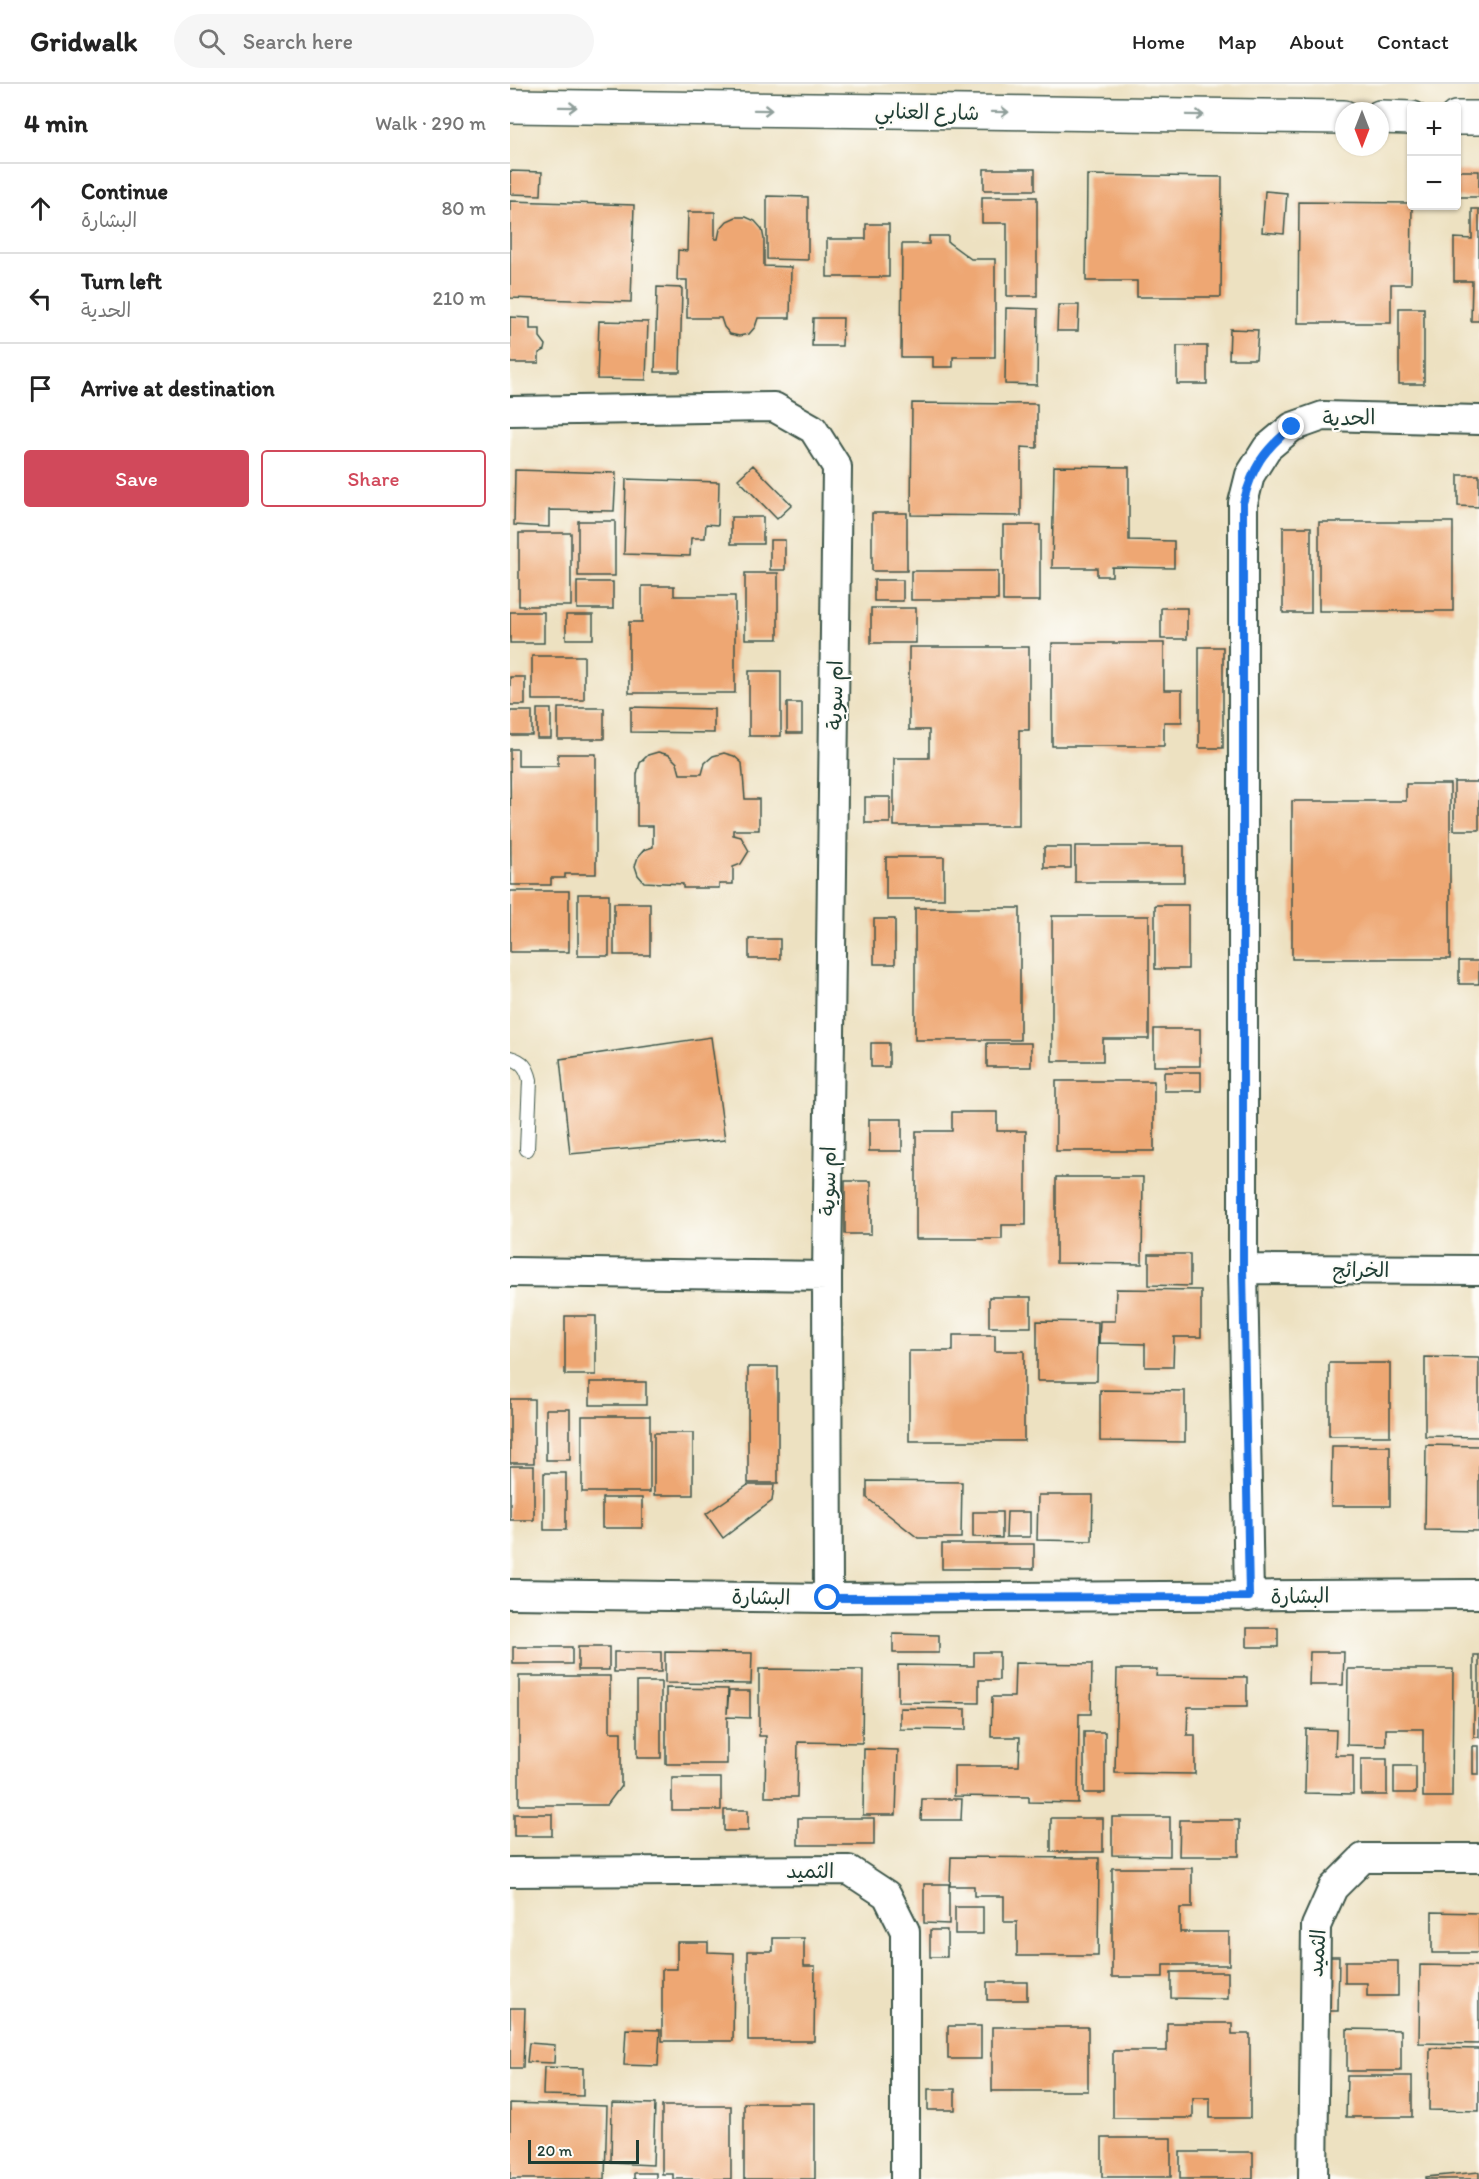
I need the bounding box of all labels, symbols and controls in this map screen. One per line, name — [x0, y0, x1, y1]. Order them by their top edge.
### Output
search box — [174, 14, 594, 68]
text: Gridwalk — [30, 24, 138, 58]
icon: search — [195, 25, 228, 58]
text: Search here — [243, 28, 353, 55]
text: Home — [1132, 29, 1185, 54]
text: Map — [1218, 29, 1257, 54]
text: About — [1290, 29, 1344, 54]
text: Contact — [1377, 29, 1449, 54]
street label: شارع العنابي — [874, 98, 980, 132]
one-way arrow — [558, 101, 578, 113]
north arrow — [1335, 102, 1389, 156]
map controls — [1407, 102, 1461, 210]
button: + — [1407, 102, 1461, 156]
one-way arrow — [753, 104, 773, 115]
text: 4 min — [24, 107, 88, 139]
one-way arrow — [990, 107, 1010, 118]
one-way arrow — [1185, 109, 1205, 121]
text: Walk · 290 m — [375, 111, 486, 135]
button: − — [1407, 156, 1461, 210]
text: Continue — [81, 178, 168, 205]
icon: ahead — [24, 192, 57, 225]
text: 80 m — [441, 196, 486, 220]
text: البشارة — [81, 208, 137, 232]
text: Turn left — [81, 268, 162, 295]
icon: left — [24, 282, 57, 315]
text: 210 m — [433, 286, 486, 310]
text: الحدية — [81, 298, 131, 322]
icon: arrive — [24, 372, 57, 405]
text: Arrive at destination — [81, 375, 275, 402]
street label: الحدية — [1322, 404, 1376, 431]
route end — [1278, 413, 1304, 439]
button: Save — [24, 450, 249, 507]
button: Share — [261, 450, 486, 507]
street label: ام سوية — [821, 660, 852, 730]
street label: ام سوية — [814, 1146, 845, 1216]
street label: الخرائج — [1333, 1257, 1389, 1284]
street label: البشارة — [1270, 1582, 1330, 1610]
street label: البشارة — [731, 1583, 791, 1611]
route start — [814, 1584, 840, 1610]
street label: الثميد — [786, 1858, 834, 1883]
street label: الثميد — [1302, 1928, 1331, 1978]
scale bar — [528, 2137, 639, 2164]
text: 20 m — [537, 2141, 572, 2160]

